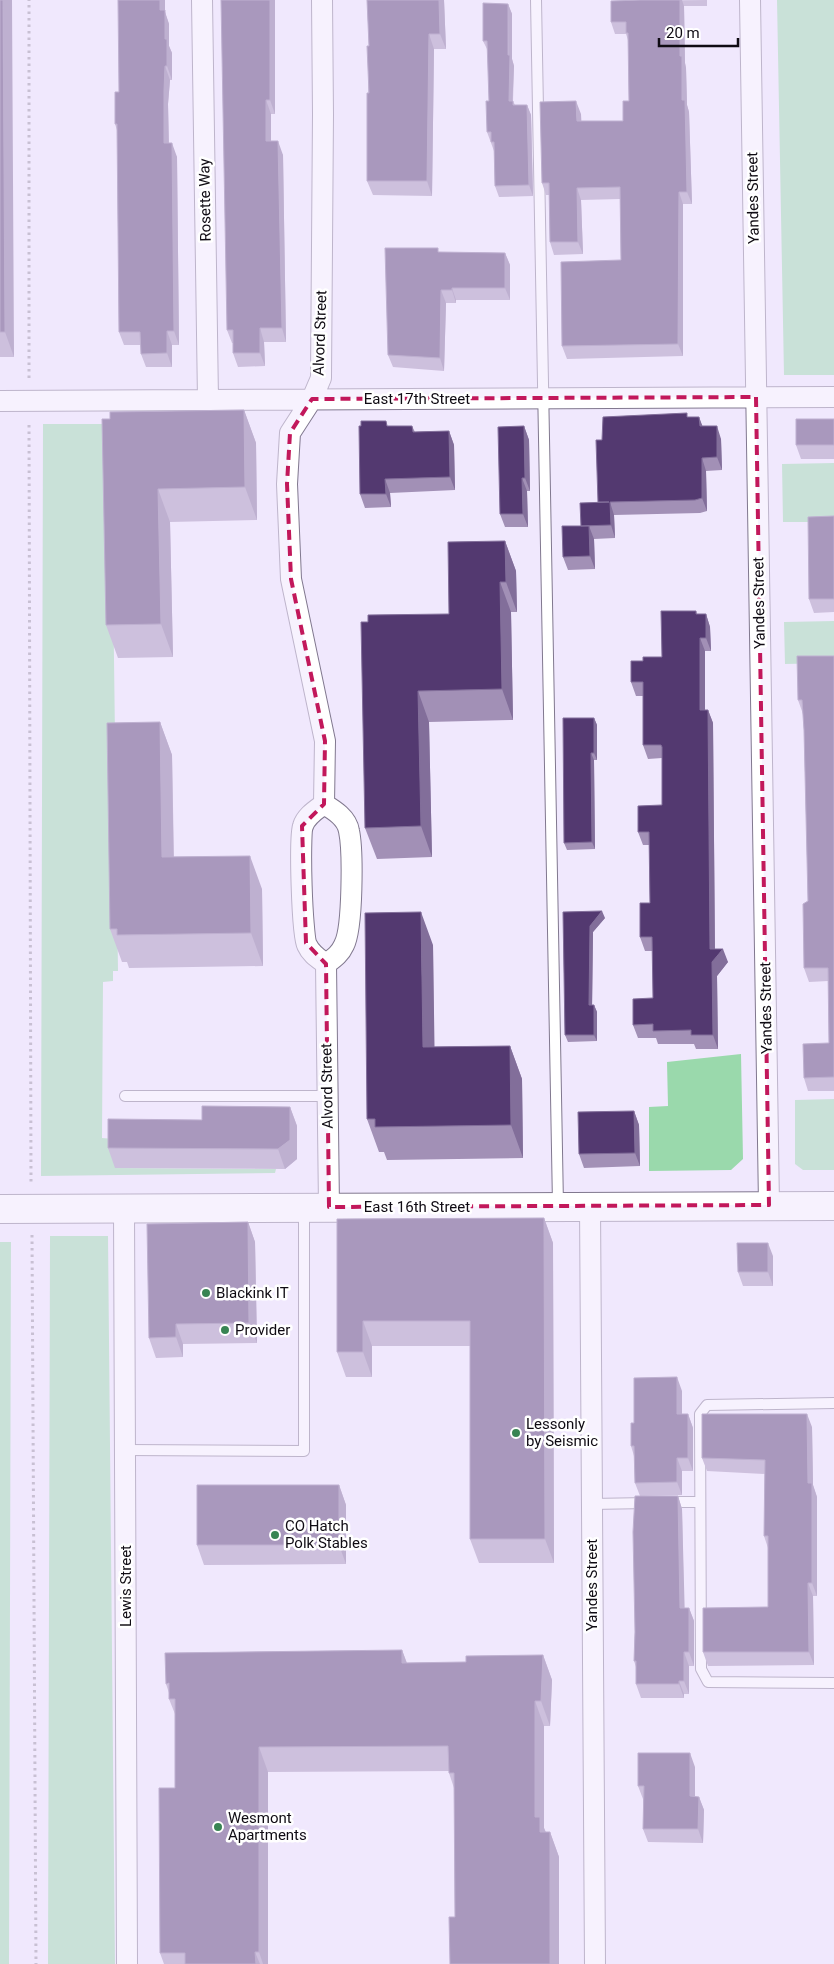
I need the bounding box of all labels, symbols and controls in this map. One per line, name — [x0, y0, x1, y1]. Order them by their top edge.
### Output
scale bar — [659, 15, 738, 47]
text: 20 m — [666, 24, 700, 42]
street label: Yandes Street — [743, 152, 763, 244]
street label: Rosette Way — [195, 158, 215, 242]
street label: Alvord Street — [310, 290, 330, 376]
street label: East 17th Street — [364, 390, 470, 408]
street label: Yandes Street — [749, 557, 769, 649]
street label: Yandes Street — [756, 962, 776, 1054]
street label: Alvord Street — [317, 1043, 337, 1129]
street label: East 16th Street — [364, 1198, 470, 1216]
place label: Blackink IT — [216, 1284, 289, 1302]
marker: Blackink IT — [200, 1287, 212, 1299]
place label: Provider — [235, 1321, 290, 1339]
marker: Provider — [219, 1324, 231, 1336]
place label: Lessonly by Seismic — [526, 1415, 598, 1450]
marker: Lessonly by Seismic — [510, 1427, 522, 1439]
place label: CO Hatch Polk Stables — [285, 1517, 368, 1552]
marker: CO Hatch Polk Stables — [269, 1529, 281, 1541]
street label: Yandes Street — [583, 1539, 601, 1631]
street label: Lewis Street — [117, 1545, 135, 1627]
place label: Wesmont Apartments — [228, 1809, 307, 1844]
marker: Wesmont Apartments — [212, 1821, 224, 1833]

